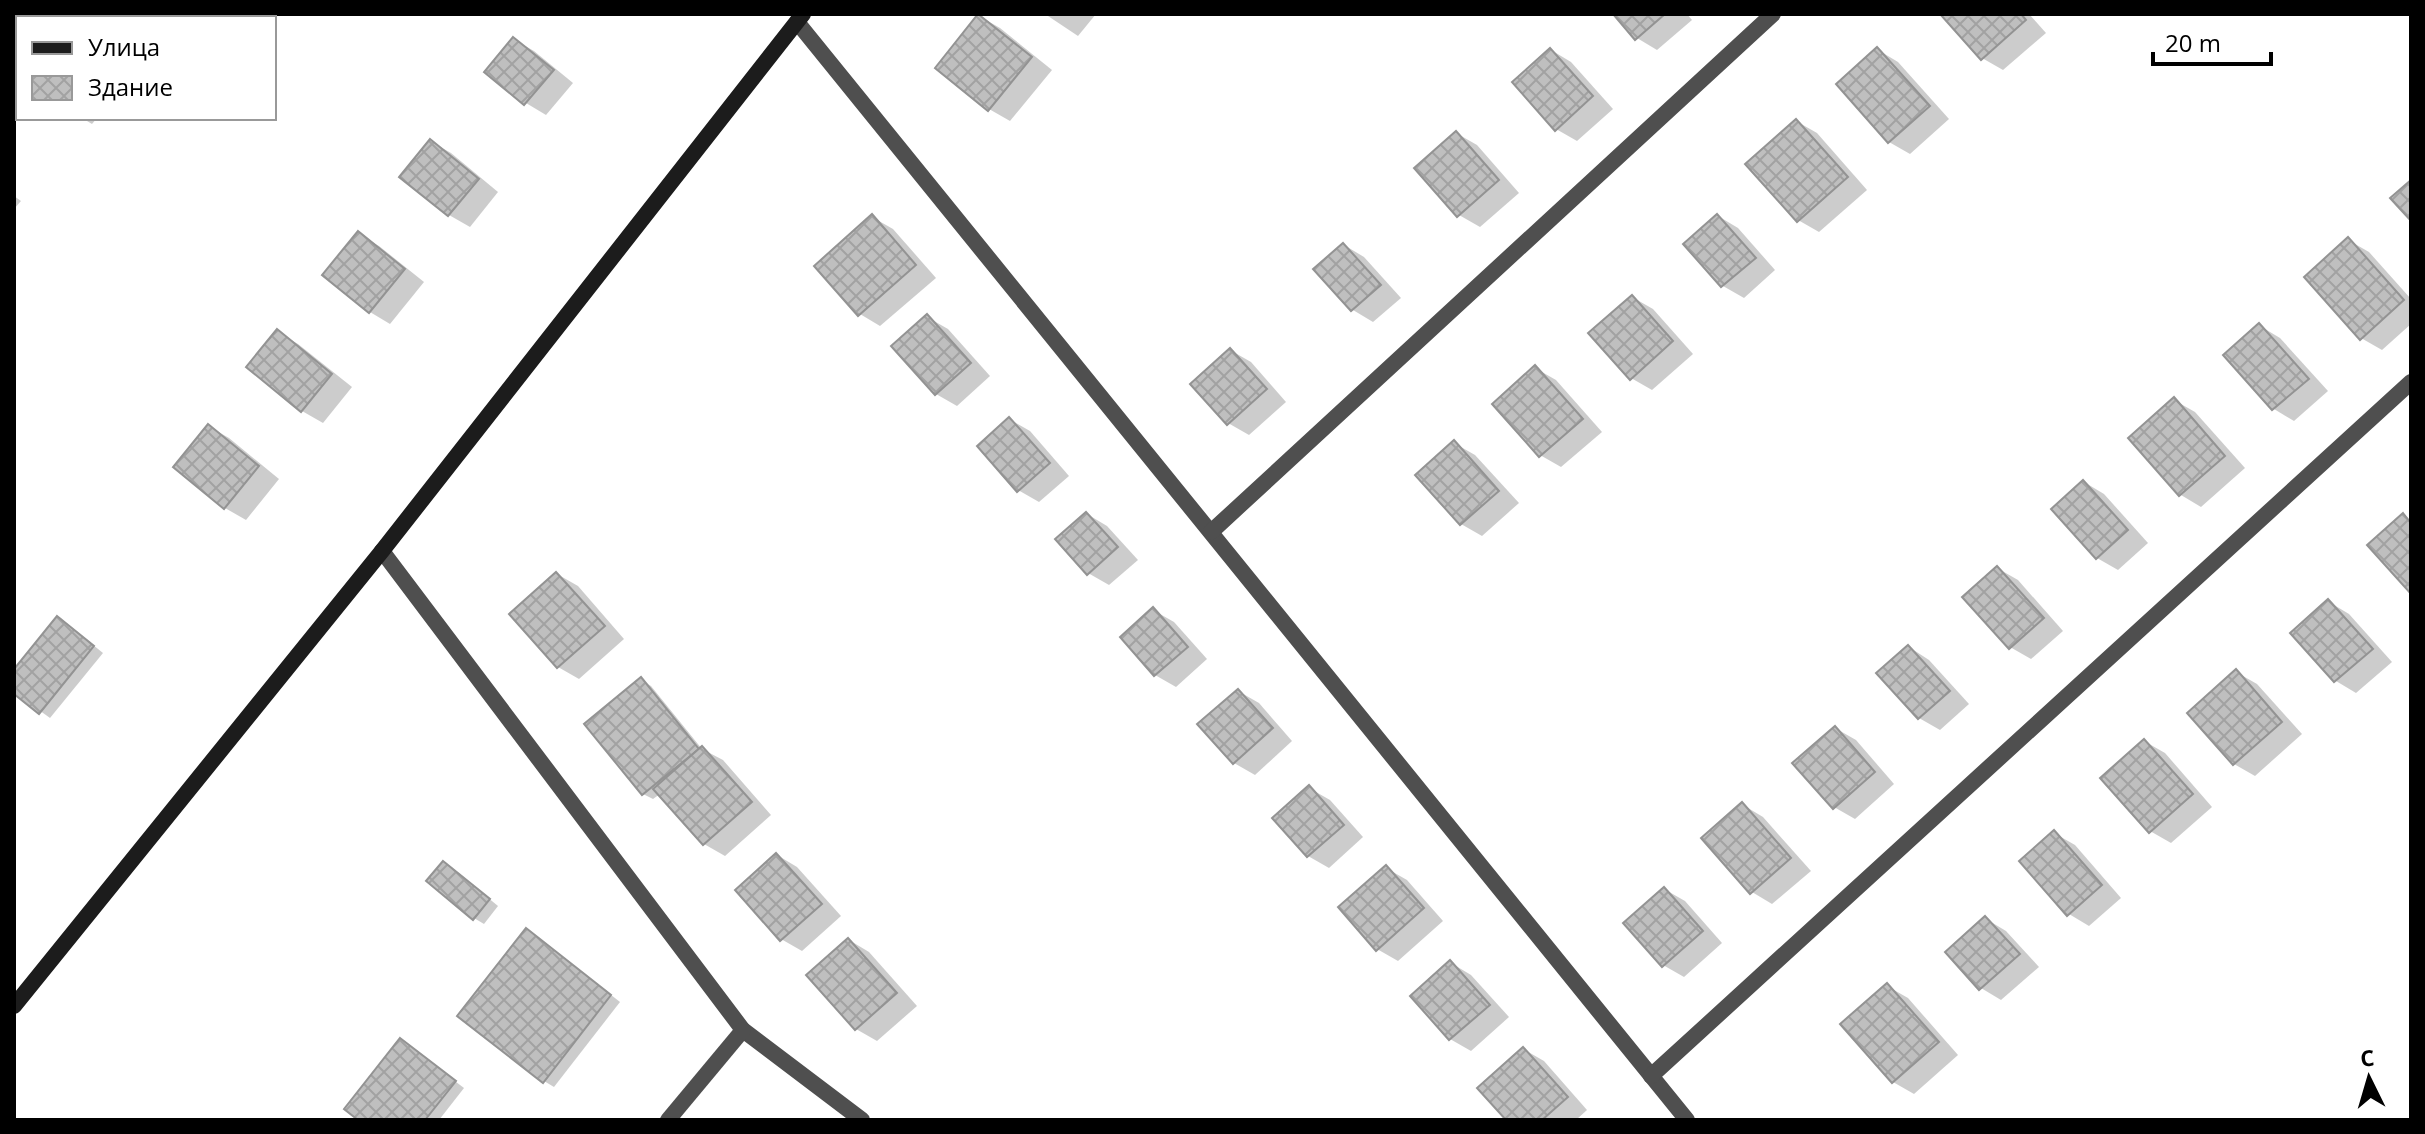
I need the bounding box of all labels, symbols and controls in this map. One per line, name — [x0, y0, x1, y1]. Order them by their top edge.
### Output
legend — [16, 16, 276, 120]
scale bar — [2153, 16, 2271, 66]
text: 20 m — [2165, 26, 2221, 59]
text: Улица — [88, 30, 160, 63]
text: Здание — [88, 70, 173, 103]
north arrow — [2329, 1038, 2409, 1118]
text: С — [2359, 1042, 2375, 1073]

